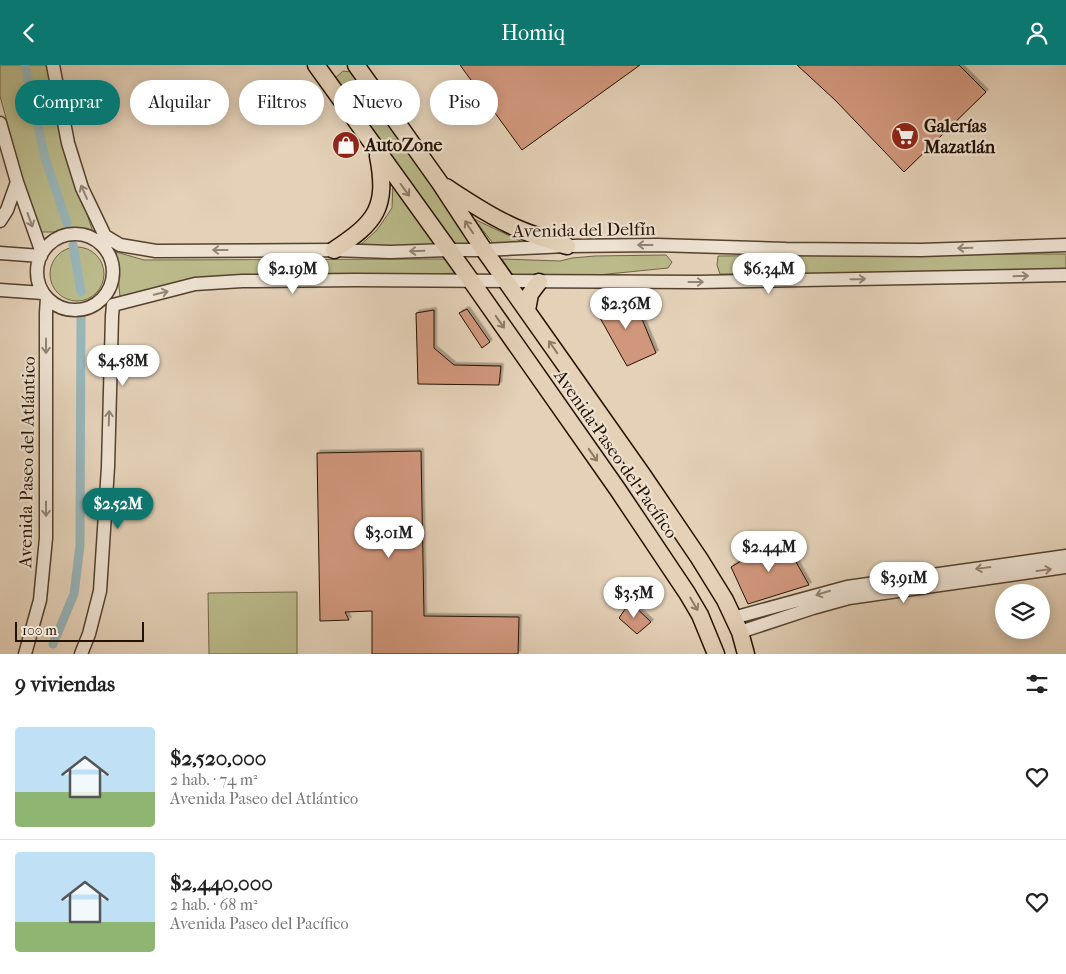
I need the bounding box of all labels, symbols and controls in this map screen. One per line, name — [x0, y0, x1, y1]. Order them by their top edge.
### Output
icon: back — [15, 19, 43, 47]
icon: person — [1023, 19, 1051, 47]
text: Homiq — [501, 20, 565, 46]
chip: Comprar — [15, 80, 120, 125]
chip: Alquilar — [130, 80, 229, 125]
chip: Filtros — [239, 80, 324, 125]
chip: Nuevo — [334, 80, 420, 125]
chip: Piso — [430, 80, 498, 125]
place label: Galerías Mazatlán — [923, 116, 996, 158]
supermarket icon: Galerías Mazatlán — [890, 121, 920, 151]
shop icon: AutoZone — [331, 130, 361, 160]
place label: AutoZone — [364, 135, 442, 156]
one-way arrow — [400, 183, 411, 196]
one-way arrow — [79, 185, 89, 200]
one-way arrow — [26, 212, 35, 227]
street label: Avenida del Delfín — [511, 219, 656, 242]
one-way arrow — [463, 220, 474, 234]
one-way arrow — [637, 240, 654, 250]
one-way arrow — [957, 244, 973, 253]
one-way arrow — [212, 245, 228, 255]
one-way arrow — [410, 246, 426, 255]
pin: $2.19M — [252, 253, 334, 295]
pin: $6.34M — [728, 253, 810, 295]
text: $2.19M — [269, 259, 317, 278]
text: $6.34M — [743, 259, 795, 278]
one-way arrow — [1012, 271, 1028, 281]
one-way arrow — [850, 274, 866, 284]
one-way arrow — [687, 277, 703, 287]
pin: $2.36M — [585, 287, 667, 330]
one-way arrow — [152, 288, 168, 297]
text: $2.36M — [601, 294, 651, 313]
one-way arrow — [495, 315, 505, 329]
one-way arrow — [41, 338, 51, 354]
one-way arrow — [548, 340, 558, 354]
pin: $4.58M — [82, 345, 164, 387]
text: $4.58M — [98, 351, 148, 370]
street label: Avenida Paseo del Atlántico — [15, 356, 40, 569]
street label: Avenida Paseo del Pacífico — [549, 365, 682, 543]
one-way arrow — [104, 411, 114, 427]
one-way arrow — [588, 448, 598, 462]
pin: $2.52M — [77, 487, 159, 530]
text: $2.52M — [93, 494, 143, 513]
one-way arrow — [41, 500, 51, 517]
pin: $3.01M — [348, 517, 430, 559]
text: $3.01M — [365, 523, 413, 542]
pin: $2.44M — [728, 531, 810, 573]
text: $2.44M — [742, 537, 796, 556]
pin: $3.91M — [863, 561, 945, 604]
one-way arrow — [975, 563, 991, 573]
one-way arrow — [1036, 565, 1052, 575]
text: $3.91M — [881, 568, 927, 587]
pin: $3.5M — [599, 577, 669, 619]
text: $3.5M — [614, 583, 654, 602]
map controls — [995, 584, 1050, 639]
button: layers — [995, 584, 1050, 639]
one-way arrow — [815, 589, 831, 599]
one-way arrow — [689, 596, 699, 611]
scale bar — [15, 619, 144, 642]
text: 100 m — [22, 622, 57, 639]
icon: filters — [1023, 670, 1051, 698]
text: 9 viviendas — [15, 672, 115, 696]
text: $2,520,000 — [170, 746, 266, 770]
icon: home — [55, 747, 115, 807]
icon: heart — [1023, 763, 1051, 791]
text: 2 hab. · 74 m² — [170, 770, 258, 789]
text: Avenida Paseo del Atlántico — [170, 789, 358, 808]
text: $2,440,000 — [170, 871, 273, 895]
icon: home — [55, 872, 115, 932]
icon: heart — [1023, 888, 1051, 916]
text: 2 hab. · 68 m² — [170, 895, 258, 914]
text: Avenida Paseo del Pacífico — [170, 914, 349, 933]

